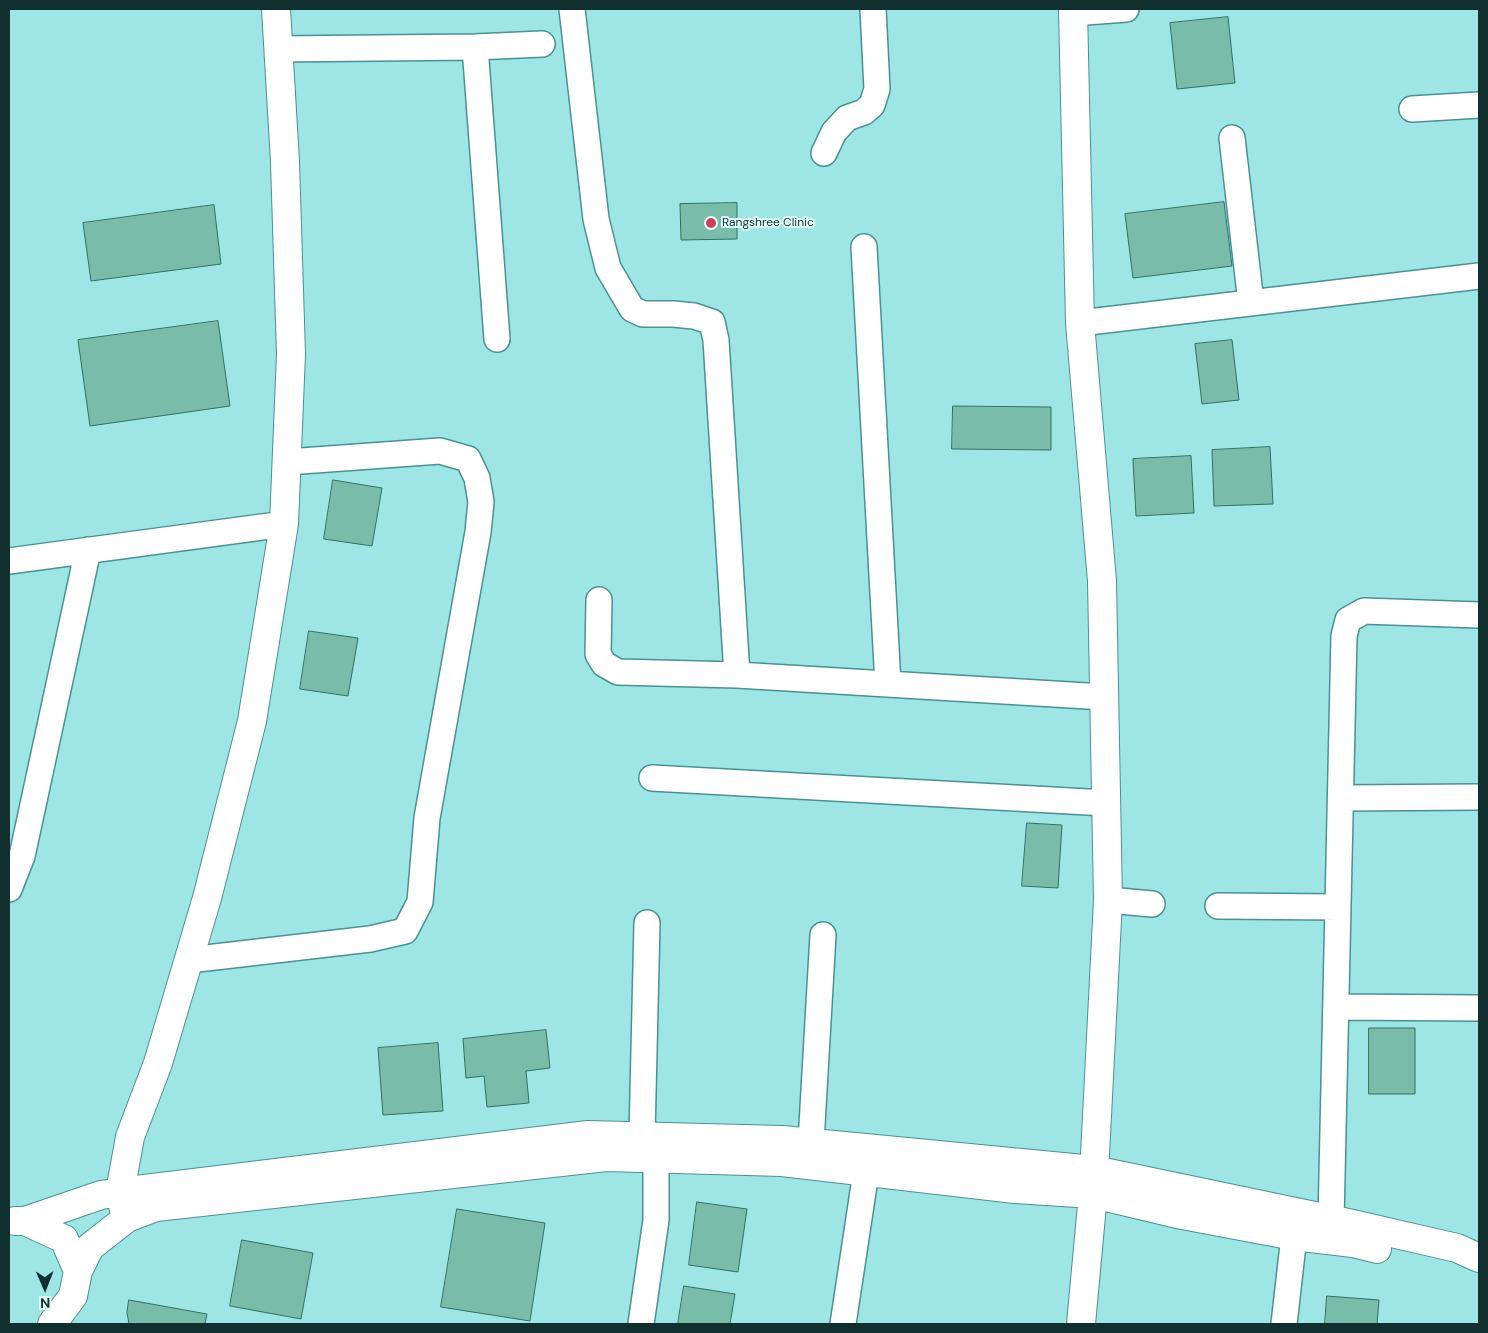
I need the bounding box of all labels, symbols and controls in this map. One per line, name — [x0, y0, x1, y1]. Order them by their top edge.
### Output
marker: Rangshree Clinic — [704, 216, 718, 230]
place label: Rangshree Clinic — [722, 216, 814, 230]
north arrow — [20, 1263, 70, 1313]
text: N — [40, 1294, 51, 1312]

